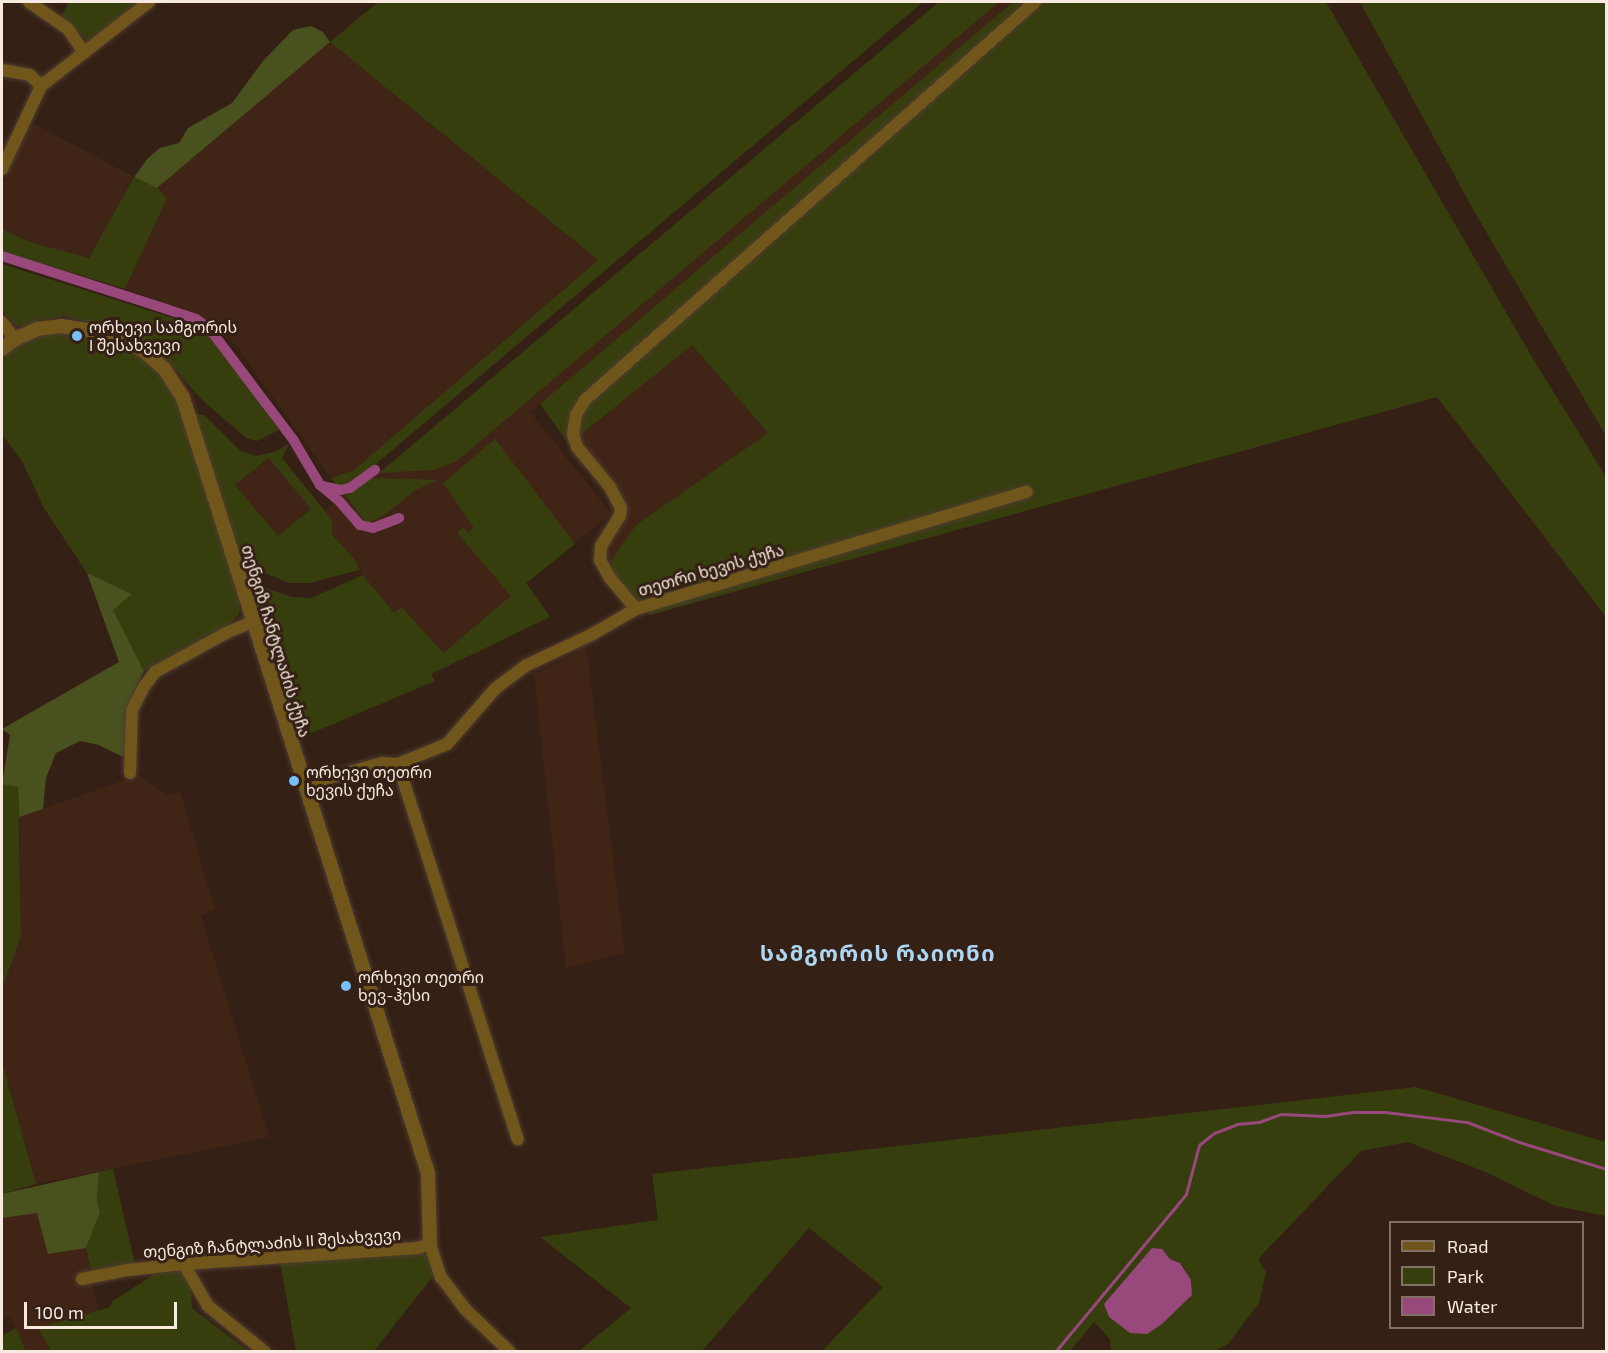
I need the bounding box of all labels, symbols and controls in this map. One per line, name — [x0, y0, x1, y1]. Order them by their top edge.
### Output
place label: ორხევი სამგორის I შესახვევი — [89, 317, 237, 355]
marker: ორხევი სამგორის I შესახვევი — [70, 329, 84, 343]
street label: თეთრი ხევის ქუჩა — [636, 540, 786, 600]
street label: თენგიზ ჩანტლაძის ქუჩა — [238, 542, 314, 740]
place label: ორხევი თეთრი ხევის ქუჩა — [306, 762, 432, 800]
marker: ორხევი თეთრი ხევის ქუჩა — [287, 774, 301, 788]
district label: სამგორის რაიონი — [760, 940, 996, 966]
place label: ორხევი თეთრი ხევ-ჰესი — [358, 967, 484, 1005]
marker: ორხევი თეთრი ხევ-ჰესი — [339, 979, 353, 993]
legend — [1389, 1221, 1584, 1329]
street label: თენგიზ ჩანტლაძის II შესახვევი — [142, 1224, 402, 1262]
text: Road — [1447, 1235, 1488, 1257]
text: Park — [1447, 1265, 1484, 1287]
scale bar — [27, 1290, 180, 1328]
text: Water — [1447, 1295, 1497, 1317]
text: 100 m — [35, 1301, 84, 1323]

